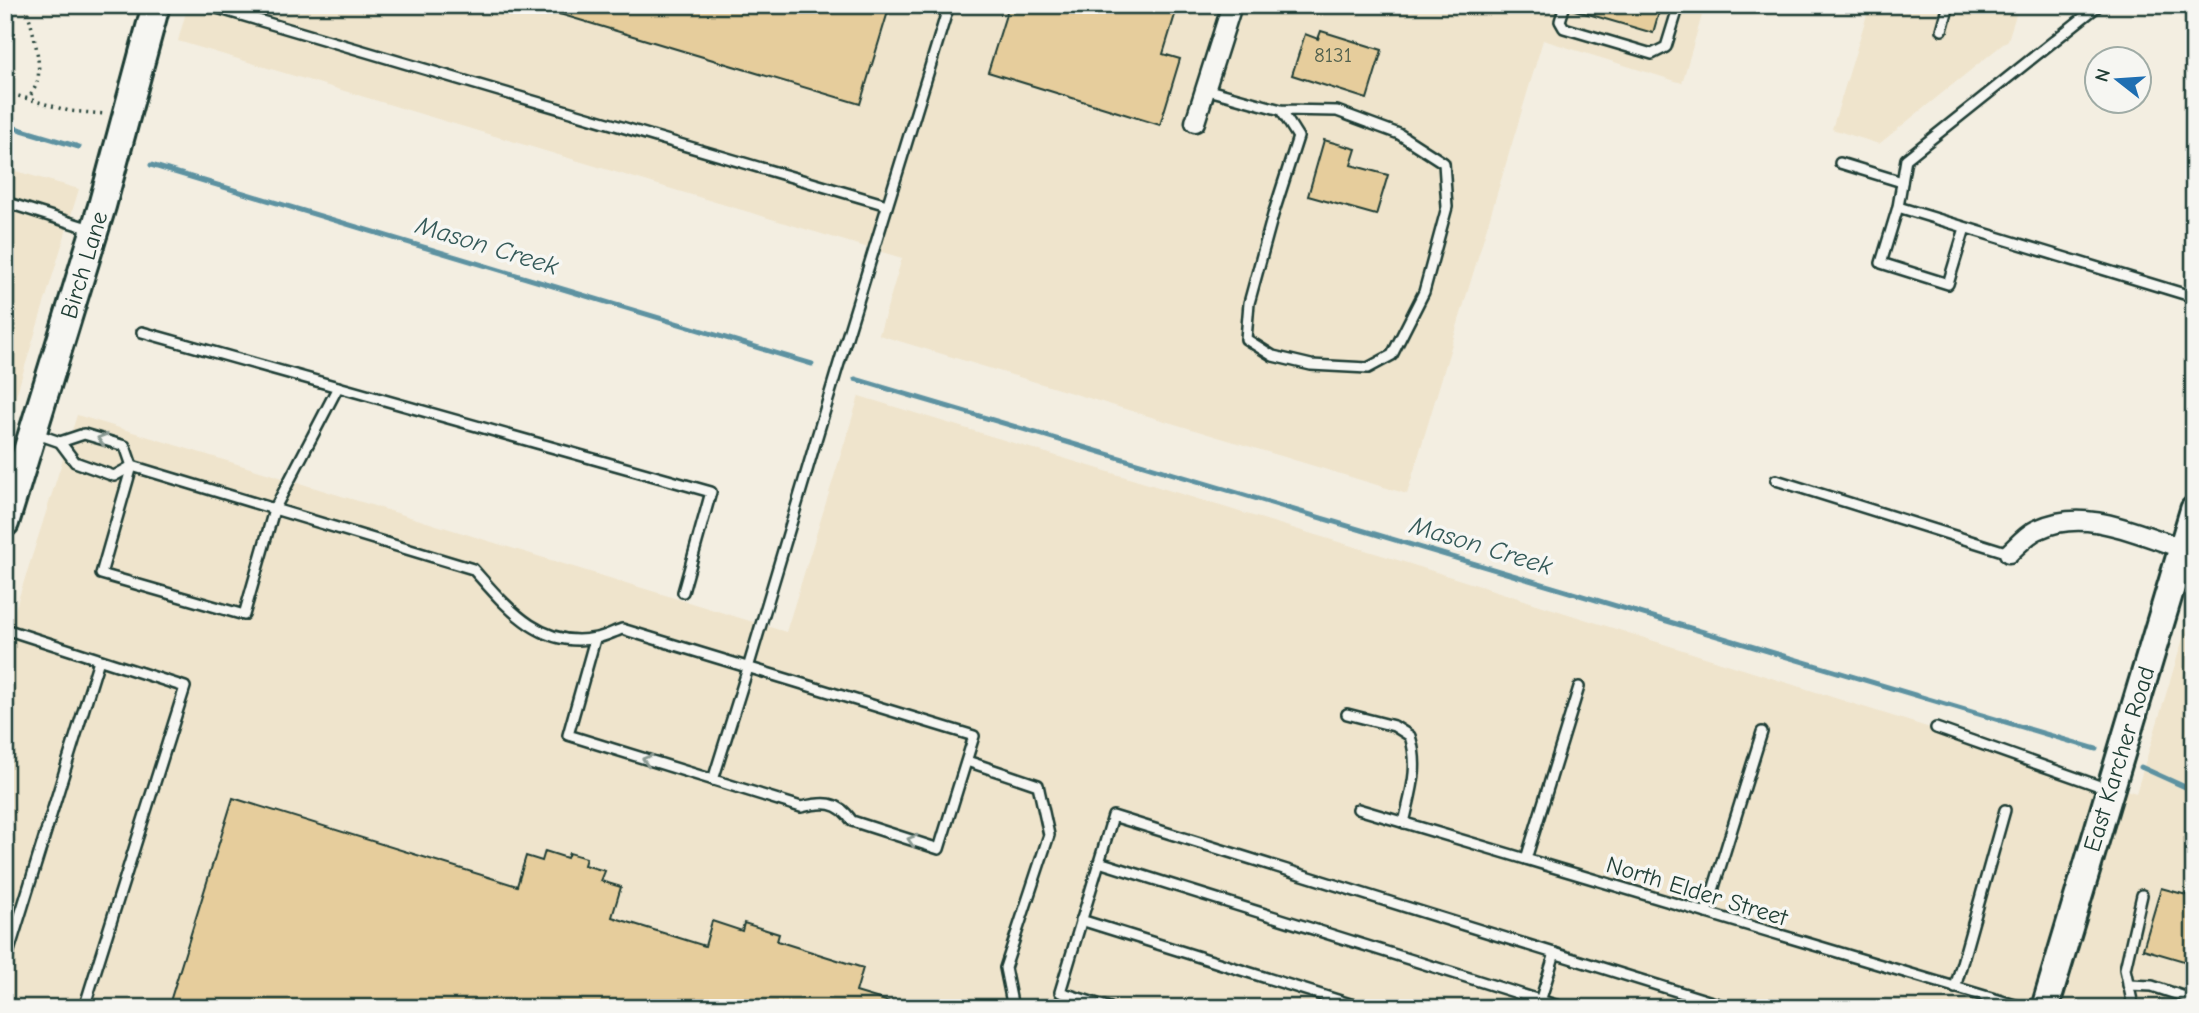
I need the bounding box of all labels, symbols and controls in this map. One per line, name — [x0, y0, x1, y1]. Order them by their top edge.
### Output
house number: 8131 — [1314, 43, 1352, 67]
north arrow — [2084, 46, 2154, 116]
text: N — [2090, 66, 2115, 84]
street label: Birch Lane — [54, 208, 114, 322]
water label: Mason Creek — [411, 210, 562, 282]
one-way arrow — [96, 433, 108, 448]
water label: Mason Creek — [1405, 510, 1556, 582]
street label: East Karcher Road — [2078, 663, 2160, 855]
one-way arrow — [642, 753, 654, 768]
one-way arrow — [906, 834, 919, 848]
street label: North Elder Street — [1603, 850, 1792, 932]

